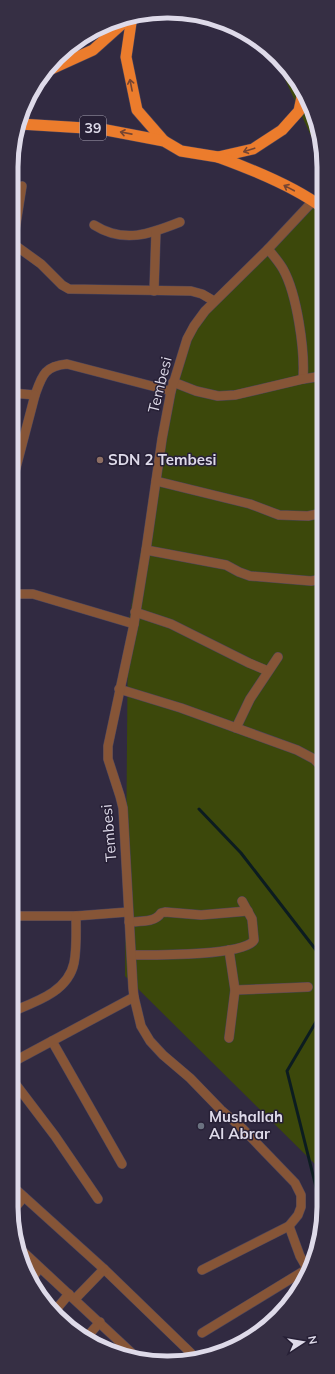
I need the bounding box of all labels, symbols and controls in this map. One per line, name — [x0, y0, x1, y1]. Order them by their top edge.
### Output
one-way arrow — [127, 79, 135, 92]
road number: 39 — [80, 116, 106, 140]
one-way arrow — [120, 129, 133, 137]
one-way arrow — [243, 146, 255, 154]
one-way arrow — [283, 184, 295, 192]
street label: Tembesi — [143, 355, 176, 415]
place label: SDN 2 Tembesi — [108, 450, 216, 469]
marker: SDN 2 Tembesi — [95, 455, 105, 465]
street label: Tembesi — [97, 804, 120, 862]
place label: Mushallah Al Abrar — [209, 1107, 283, 1143]
marker: Mushallah Al Abrar — [196, 1121, 206, 1131]
north arrow — [283, 1322, 323, 1362]
text: N — [305, 1334, 320, 1345]

